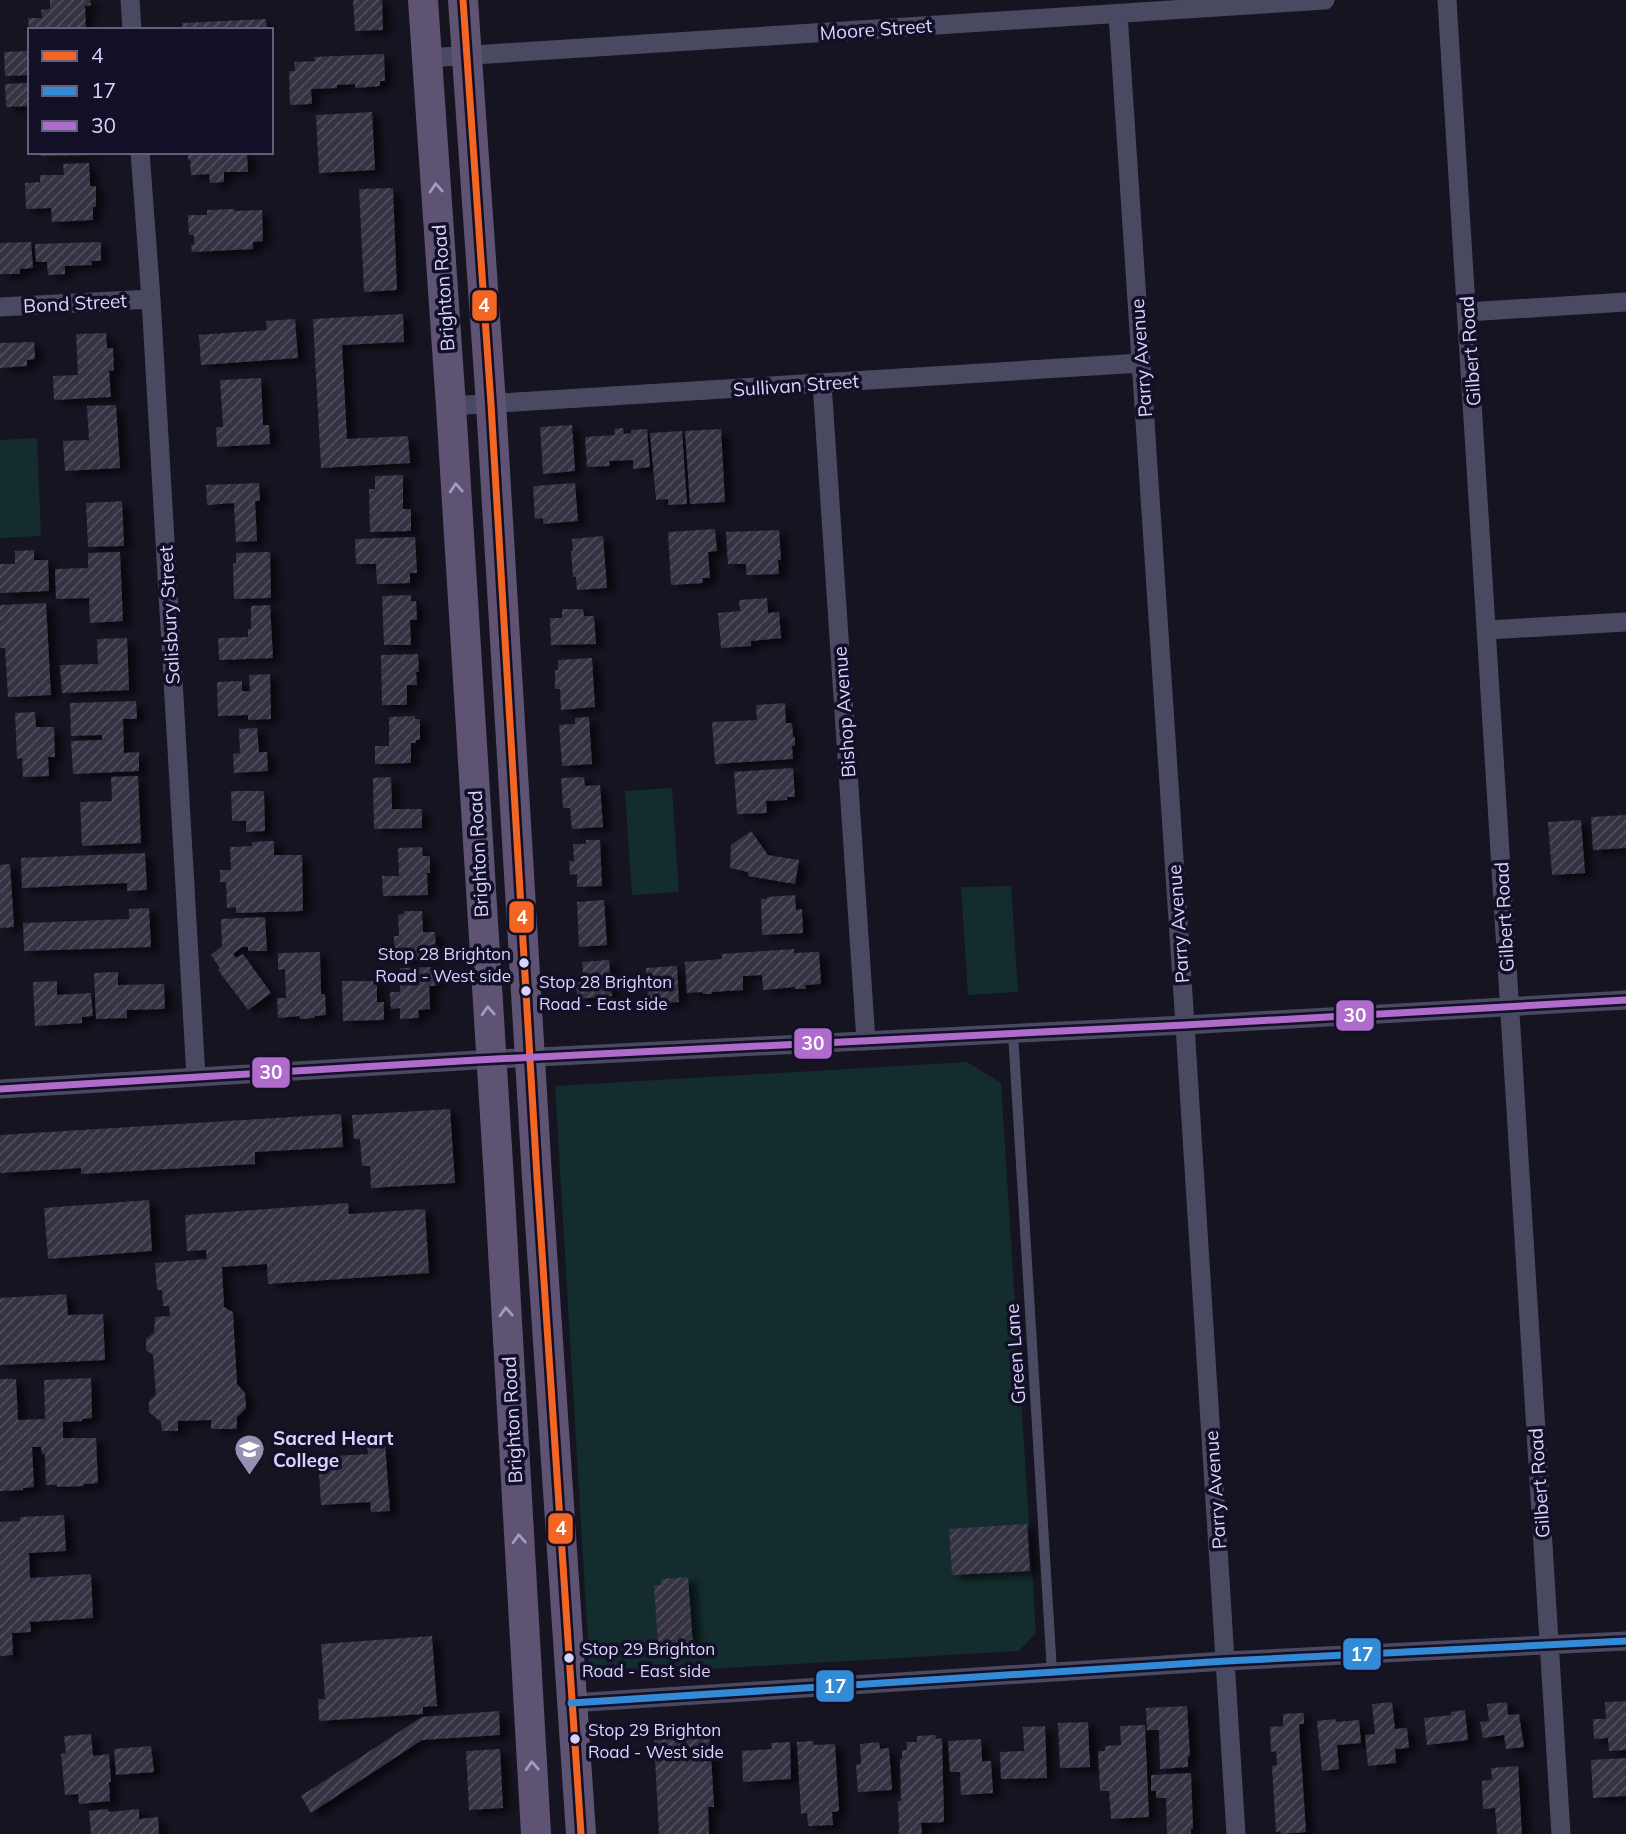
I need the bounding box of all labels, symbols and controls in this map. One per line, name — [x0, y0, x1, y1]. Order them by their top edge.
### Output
street label: Moore Street — [819, 13, 933, 45]
legend — [28, 28, 273, 154]
text: 4 — [91, 42, 104, 68]
text: 17 — [91, 77, 116, 103]
text: 30 — [91, 112, 116, 138]
one-way arrow — [429, 182, 444, 193]
street label: Brighton Road — [427, 224, 459, 352]
street label: Bond Street — [23, 288, 128, 318]
line badge: 4 — [471, 289, 498, 322]
text: 4 — [478, 293, 490, 317]
street label: Gilbert Road — [1454, 295, 1486, 407]
street label: Parry Avenue — [1125, 298, 1157, 418]
street label: Sullivan Street — [732, 369, 860, 401]
one-way arrow — [449, 482, 464, 493]
street label: Salisbury Street — [153, 545, 185, 685]
street label: Bishop Avenue — [827, 646, 861, 778]
street label: Brighton Road — [463, 790, 493, 918]
street label: Gilbert Road — [1489, 861, 1519, 973]
street label: Parry Avenue — [1162, 864, 1194, 984]
line badge: 4 — [508, 900, 535, 934]
text: 4 — [516, 905, 528, 929]
place label: Stop 28 Brighton Road - West side — [375, 943, 511, 986]
marker: Stop 28 Brighton Road - West side — [517, 956, 531, 970]
place label: Stop 28 Brighton Road - East side — [539, 971, 672, 1014]
marker: Stop 28 Brighton Road - East side — [519, 984, 533, 998]
line badge: 30 — [1335, 999, 1375, 1032]
text: 30 — [1344, 1003, 1366, 1027]
one-way arrow — [481, 1005, 496, 1016]
line badge: 30 — [793, 1027, 833, 1060]
text: 30 — [802, 1031, 824, 1055]
line badge: 30 — [251, 1056, 291, 1089]
text: 30 — [260, 1060, 282, 1084]
street label: Green Lane — [1000, 1303, 1030, 1405]
one-way arrow — [499, 1306, 514, 1317]
street label: Brighton Road — [497, 1356, 527, 1484]
place label: Sacred Heart College — [273, 1426, 393, 1472]
street label: Gilbert Road — [1523, 1427, 1555, 1539]
street label: Parry Avenue — [1199, 1430, 1231, 1550]
school or university icon: Sacred Heart College — [233, 1432, 267, 1476]
line badge: 4 — [547, 1512, 574, 1545]
text: 4 — [555, 1516, 567, 1540]
one-way arrow — [512, 1533, 527, 1544]
line badge: 17 — [1342, 1637, 1382, 1671]
place label: Stop 29 Brighton Road - East side — [582, 1638, 715, 1681]
text: 17 — [1351, 1642, 1373, 1666]
marker: Stop 29 Brighton Road - East side — [562, 1651, 576, 1665]
line badge: 17 — [815, 1669, 855, 1703]
text: 17 — [824, 1674, 846, 1698]
place label: Stop 29 Brighton Road - West side — [588, 1719, 724, 1762]
marker: Stop 29 Brighton Road - West side — [568, 1732, 582, 1746]
one-way arrow — [525, 1760, 540, 1771]

